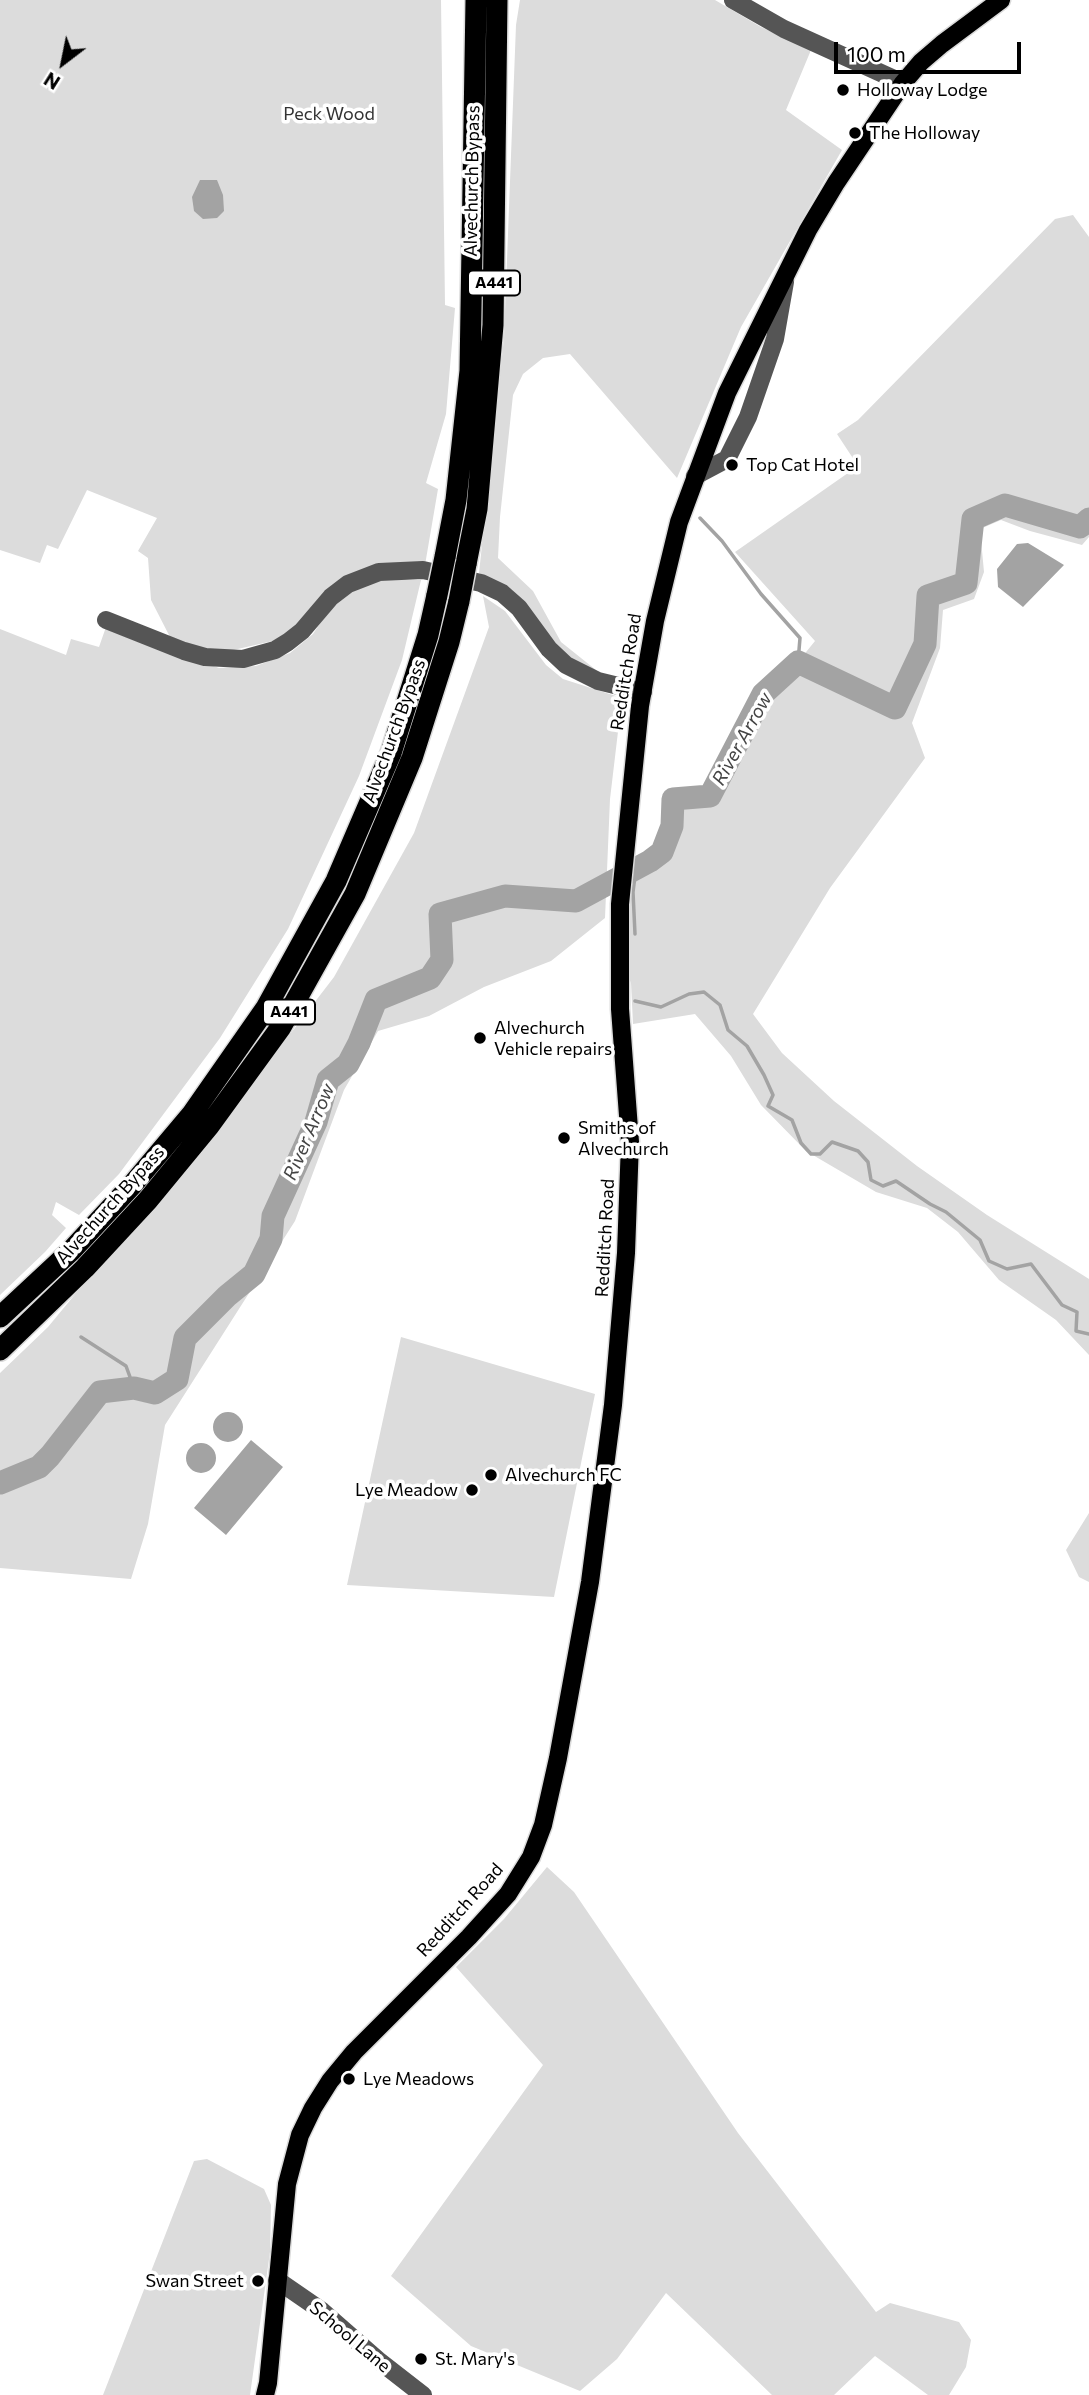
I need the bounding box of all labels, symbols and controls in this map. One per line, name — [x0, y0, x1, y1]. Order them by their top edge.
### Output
north arrow — [28, 28, 98, 98]
scale bar — [837, 28, 1024, 72]
text: 100 m — [847, 41, 906, 66]
text: N — [39, 68, 64, 95]
place label: Holloway Lodge — [857, 79, 988, 101]
marker: Holloway Lodge — [835, 82, 851, 98]
park label: Peck Wood — [283, 103, 375, 125]
street label: Alvechurch Bypass — [460, 105, 484, 257]
place label: The Holloway — [869, 122, 980, 144]
marker: The Holloway — [847, 125, 863, 141]
road number: A441 — [468, 270, 520, 296]
place label: Top Cat Hotel — [746, 454, 859, 476]
marker: Top Cat Hotel — [724, 457, 740, 473]
street label: Redditch Road — [606, 612, 646, 732]
street label: Alvechurch Bypass — [358, 656, 430, 806]
water label: River Arrow — [707, 689, 777, 789]
road number: A441 — [263, 1000, 315, 1024]
place label: Alvechurch Vehicle repairs — [494, 1017, 612, 1060]
marker: Alvechurch Vehicle repairs — [472, 1030, 488, 1046]
water label: River Arrow — [278, 1080, 340, 1184]
place label: Smiths of Alvechurch — [578, 1117, 669, 1160]
marker: Smiths of Alvechurch — [556, 1130, 572, 1146]
street label: Alvechurch Bypass — [51, 1141, 169, 1269]
street label: Redditch Road — [591, 1178, 619, 1298]
place label: Alvechurch FC — [505, 1464, 622, 1486]
marker: Alvechurch FC — [483, 1467, 499, 1483]
place label: Lye Meadow — [355, 1479, 458, 1501]
marker: Lye Meadow — [464, 1482, 480, 1498]
street label: Redditch Road — [412, 1859, 508, 1961]
place label: Lye Meadows — [363, 2068, 474, 2090]
marker: Lye Meadows — [341, 2071, 357, 2087]
place label: Swan Street — [146, 2270, 244, 2292]
marker: Swan Street — [250, 2273, 266, 2289]
street label: School Lane — [305, 2297, 395, 2377]
place label: St. Mary's — [435, 2348, 515, 2370]
marker: St. Mary's — [413, 2351, 429, 2367]

